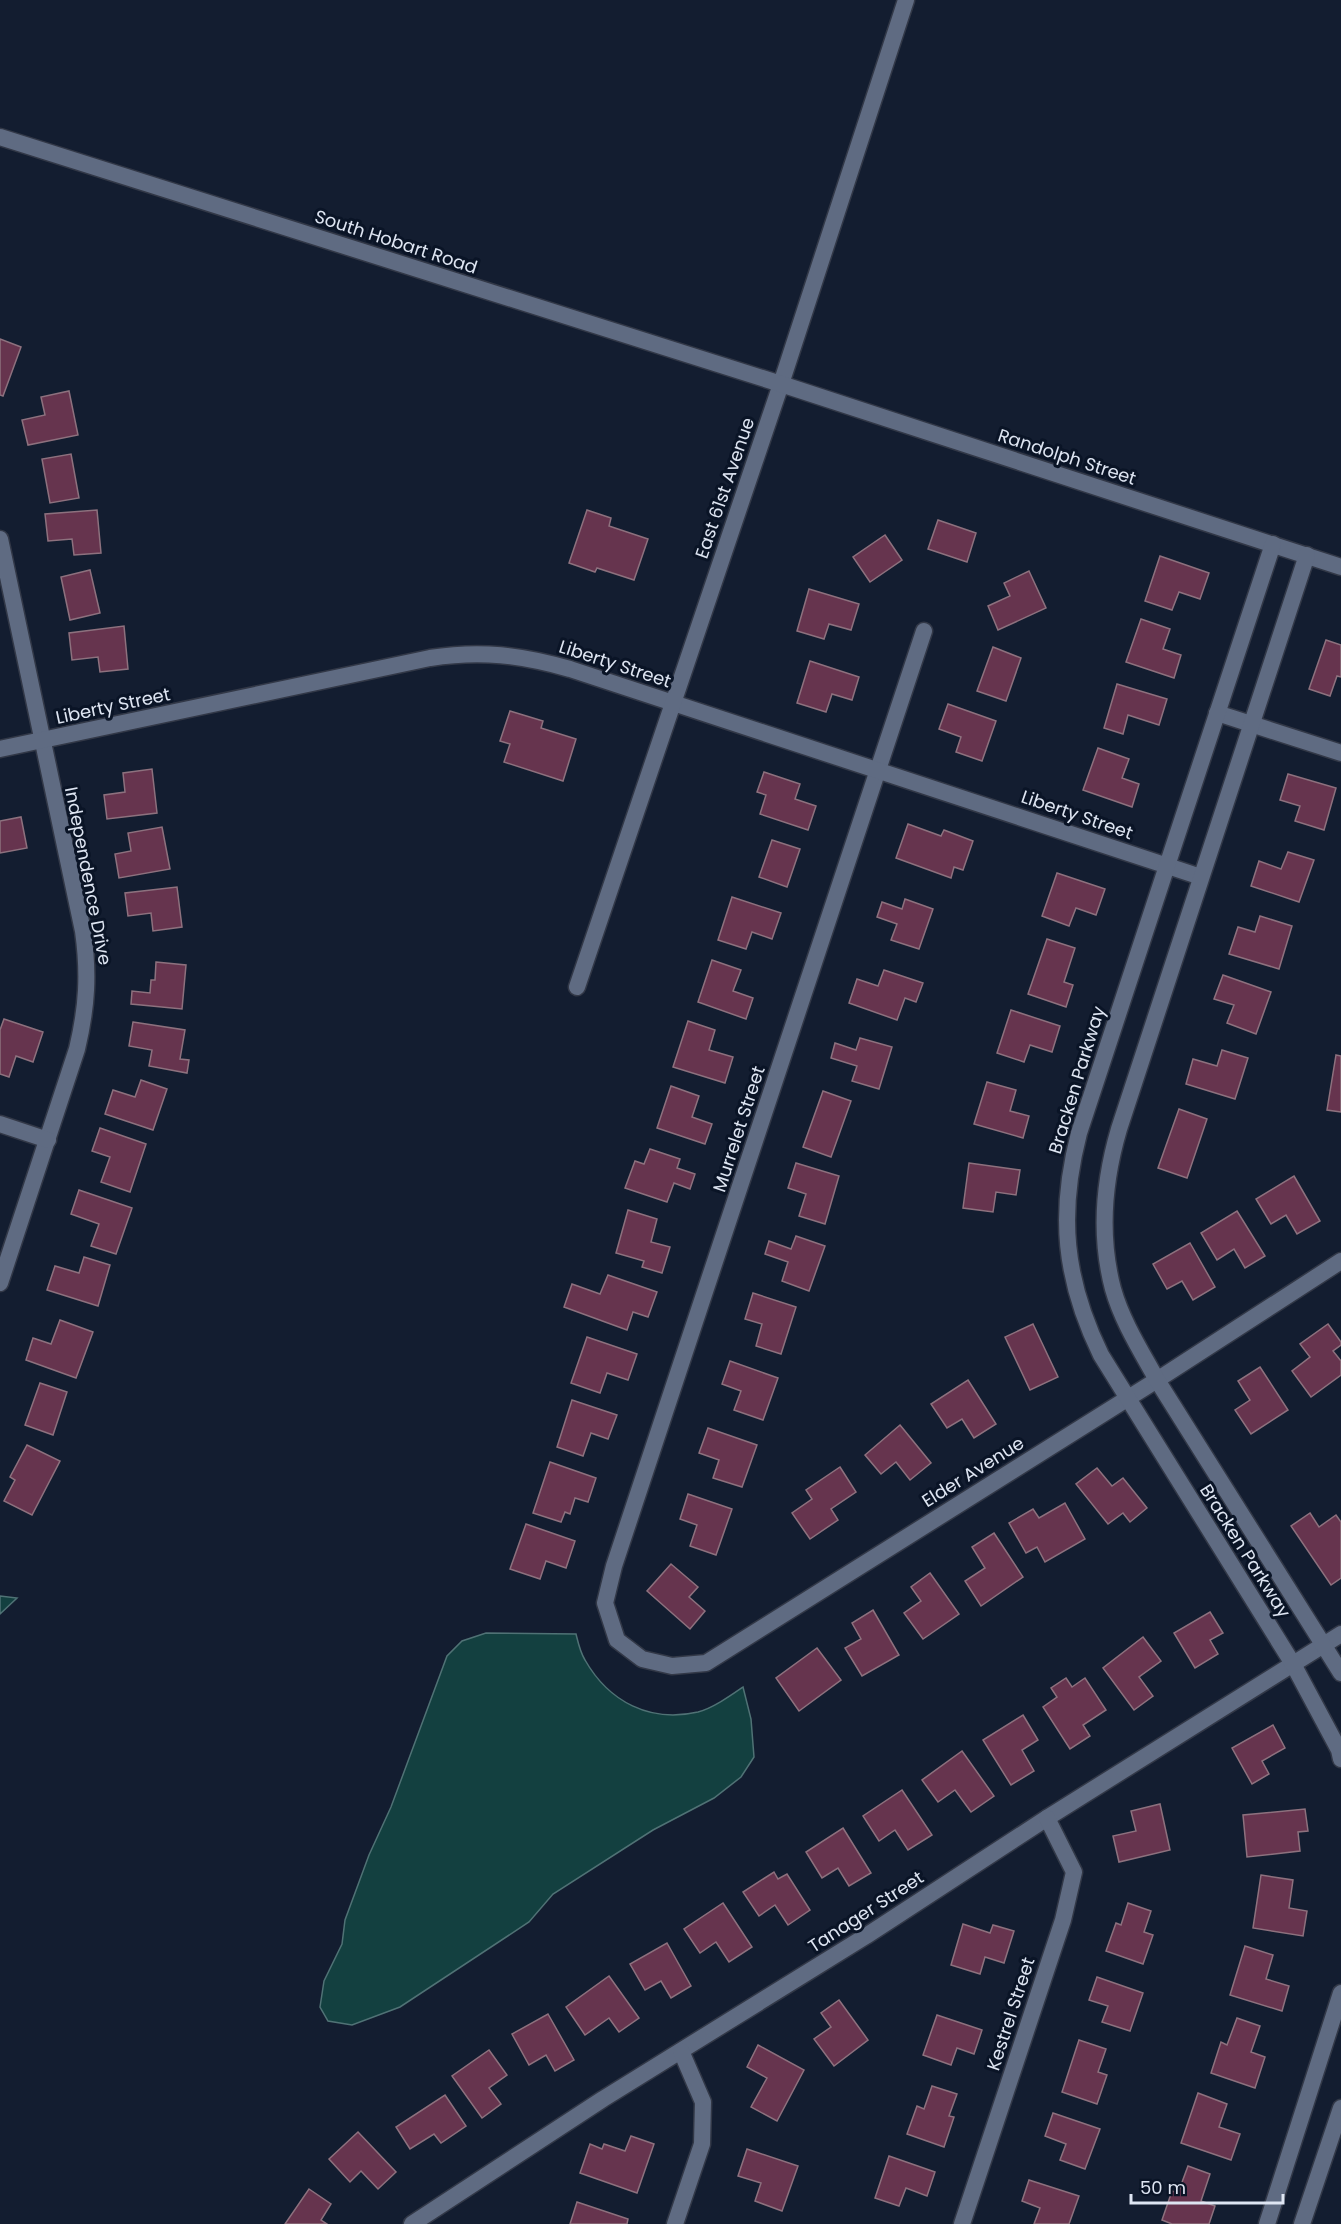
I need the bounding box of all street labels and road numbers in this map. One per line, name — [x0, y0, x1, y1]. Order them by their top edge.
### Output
street label: South Hobart Road — [312, 203, 481, 280]
street label: East 61st Avenue — [689, 414, 760, 562]
street label: Randolph Street — [995, 422, 1139, 491]
street label: Liberty Street — [556, 634, 674, 693]
street label: Liberty Street — [53, 681, 172, 730]
street label: Liberty Street — [1018, 784, 1136, 845]
street label: Independence Drive — [59, 785, 118, 967]
street label: Bracken Parkway — [1042, 1003, 1111, 1157]
street label: Murrelet Street — [706, 1063, 771, 1195]
street label: Elder Avenue — [917, 1430, 1029, 1513]
street label: Bracken Parkway — [1194, 1479, 1297, 1622]
street label: Tanager Street — [803, 1865, 928, 1958]
street label: Kestrel Street — [980, 1954, 1041, 2074]

